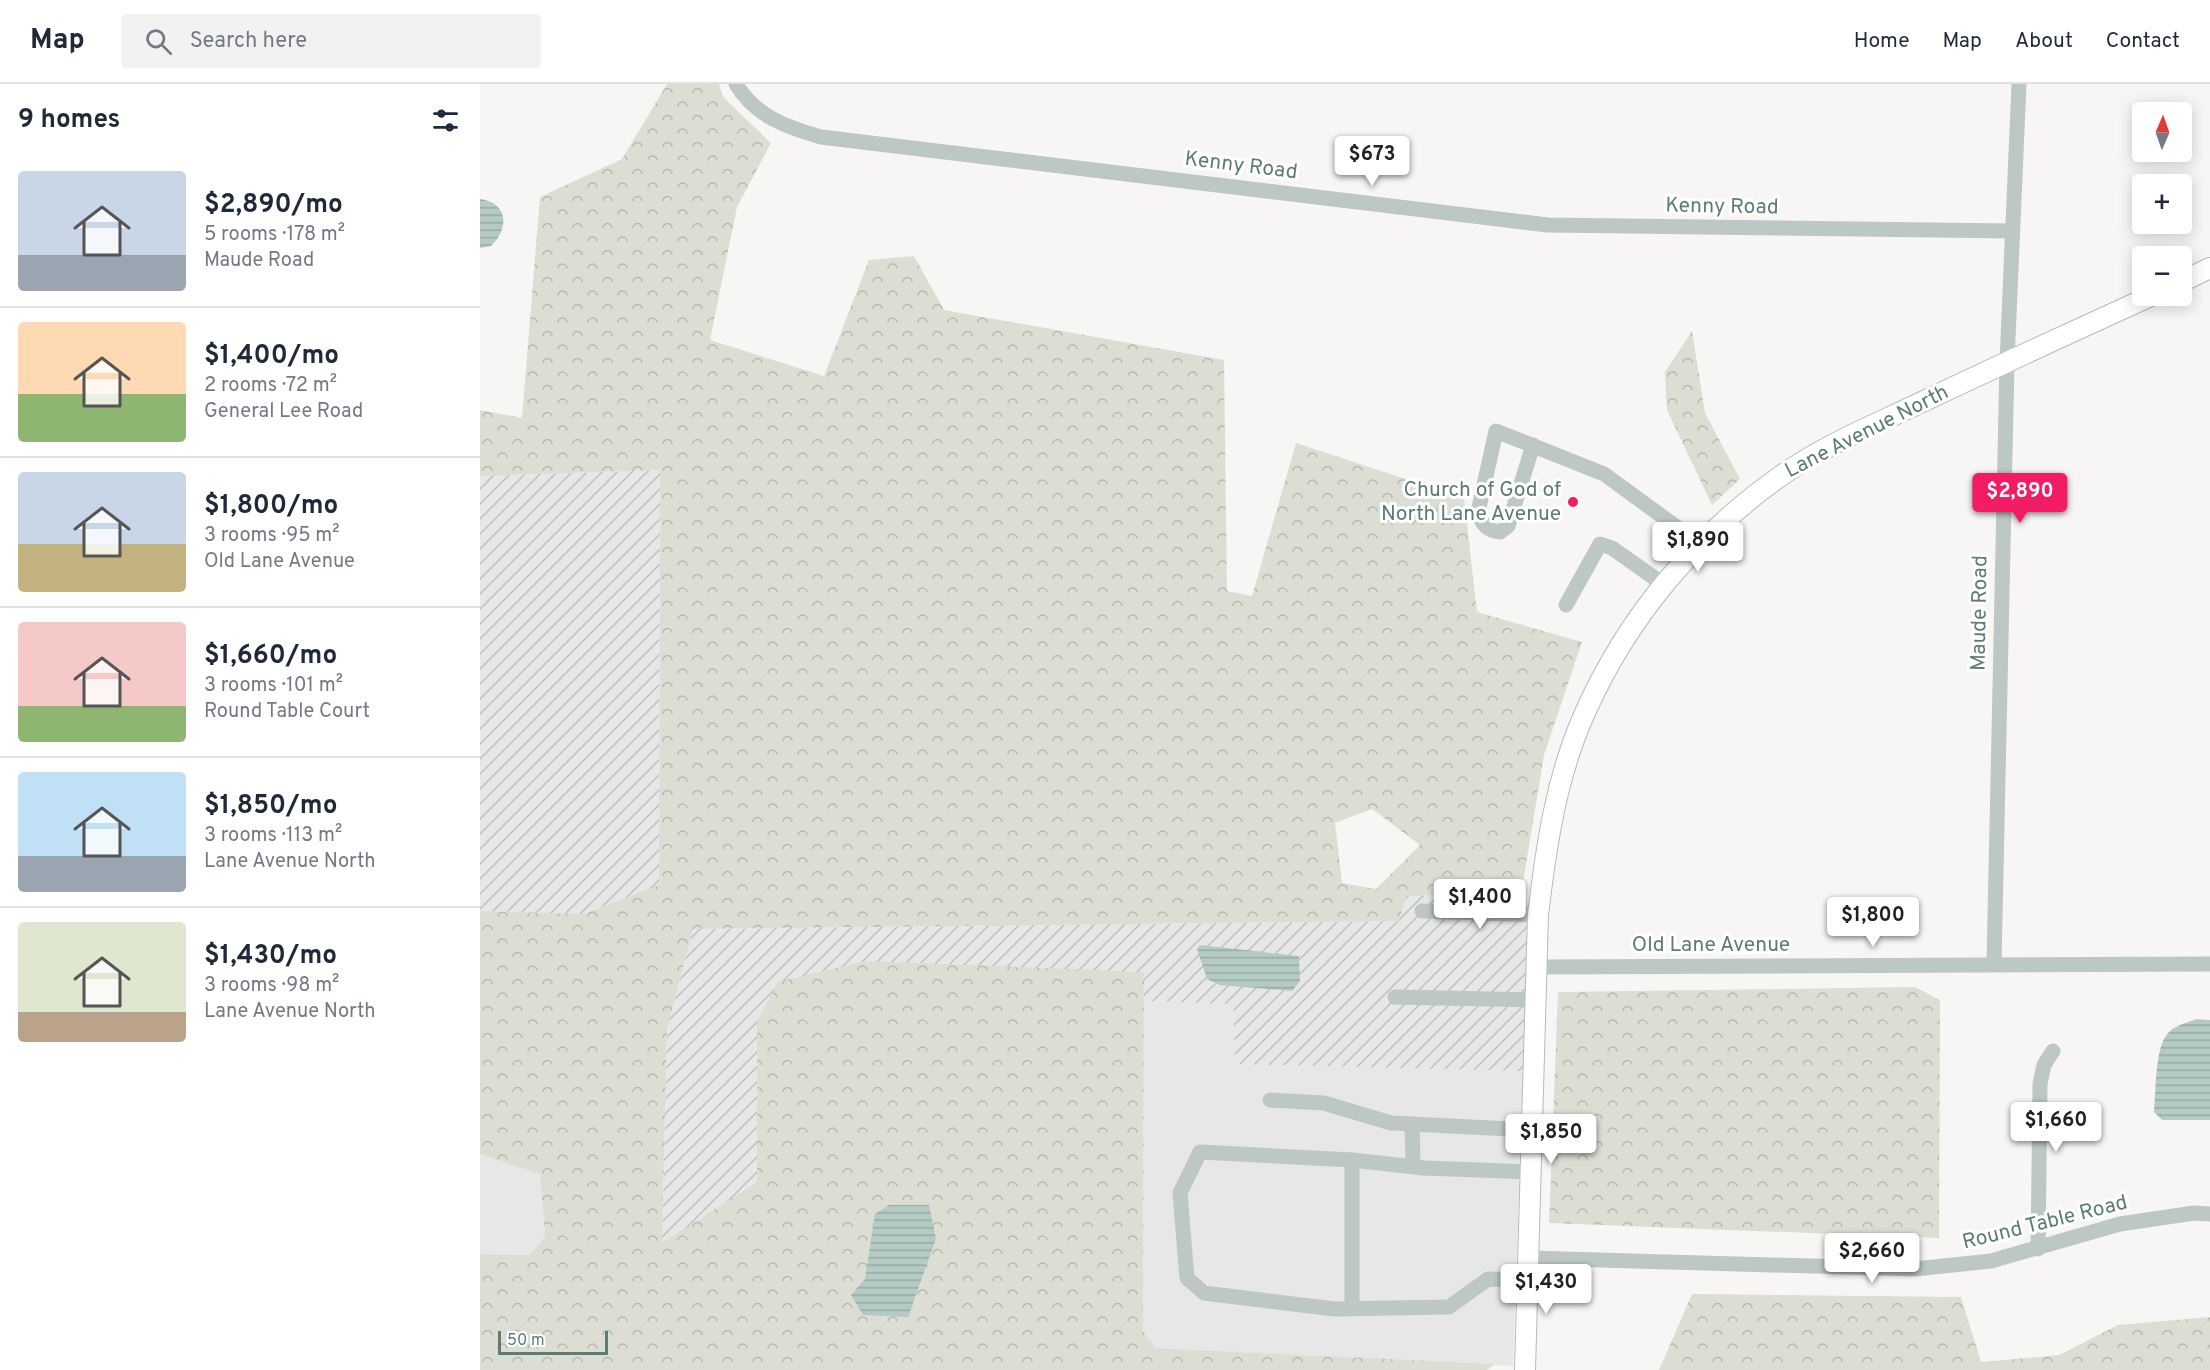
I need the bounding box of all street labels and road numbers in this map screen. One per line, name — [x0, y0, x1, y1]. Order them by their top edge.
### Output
street label: Kenny Road — [1183, 146, 1299, 186]
street label: Kenny Road — [1665, 193, 1779, 221]
street label: Lane Avenue North — [1781, 379, 1953, 485]
street label: Maude Road — [1965, 555, 1995, 671]
street label: Old Lane Avenue — [1632, 932, 1790, 959]
street label: Round Table Road — [1960, 1189, 2130, 1257]

